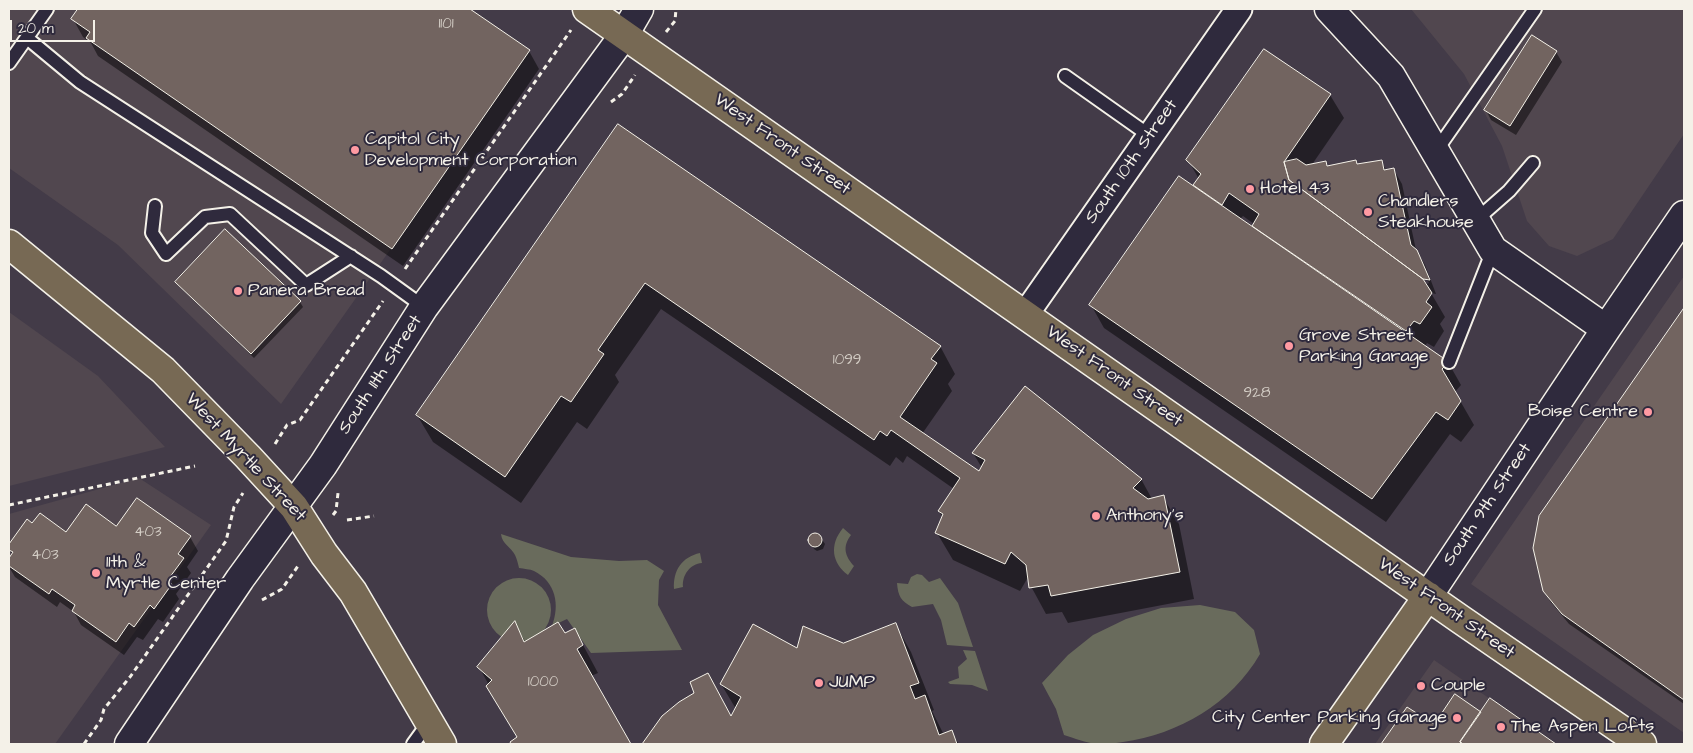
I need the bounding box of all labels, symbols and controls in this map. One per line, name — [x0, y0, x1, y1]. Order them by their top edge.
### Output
scale bar — [12, 10, 98, 42]
house number: 1101 — [438, 16, 454, 34]
text: 20 m — [18, 18, 54, 39]
street label: West Front Street — [710, 90, 854, 200]
street label: South 10th Street — [1081, 96, 1183, 228]
place label: Capitol City Development Corporation — [365, 129, 577, 172]
marker: Capitol City Development Corporation — [349, 144, 361, 156]
place label: Hotel 43 — [1260, 178, 1329, 200]
marker: Hotel 43 — [1244, 183, 1256, 195]
place label: Chandlers Steakhouse — [1378, 191, 1474, 233]
marker: Chandlers Steakhouse — [1362, 206, 1374, 218]
place label: Panera Bread — [248, 280, 365, 302]
marker: Panera Bread — [232, 285, 244, 297]
street label: South 11th Street — [334, 311, 428, 439]
street label: West Front Street — [1042, 322, 1186, 432]
place label: Grove Street Parking Garage — [1299, 325, 1429, 368]
marker: Grove Street Parking Garage — [1283, 340, 1295, 352]
house number: 1099 — [833, 352, 861, 370]
house number: 928 — [1244, 385, 1270, 403]
street label: West Myrtle Street — [180, 389, 310, 527]
place label: Boise Centre — [1528, 401, 1638, 423]
marker: Boise Centre — [1642, 406, 1654, 418]
street label: South 9th Street — [1439, 440, 1537, 570]
place label: Anthony's — [1106, 505, 1184, 527]
marker: Anthony's — [1090, 510, 1102, 522]
house number: 403 — [134, 524, 162, 542]
house number: 403 — [31, 547, 59, 565]
place label: 11th & Myrtle Center — [106, 552, 226, 594]
street label: West Front Street — [1374, 554, 1518, 664]
marker: 11th & Myrtle Center — [90, 567, 102, 579]
place label: JUMP — [829, 672, 875, 694]
house number: 1000 — [528, 674, 558, 692]
place label: Couple — [1431, 675, 1486, 697]
marker: JUMP — [813, 677, 825, 689]
marker: Couple — [1415, 680, 1427, 692]
place label: City Center Parking Garage — [1212, 707, 1447, 729]
marker: City Center Parking Garage — [1451, 712, 1463, 724]
place label: The Aspen Lofts — [1511, 716, 1654, 738]
marker: The Aspen Lofts — [1495, 721, 1507, 733]

